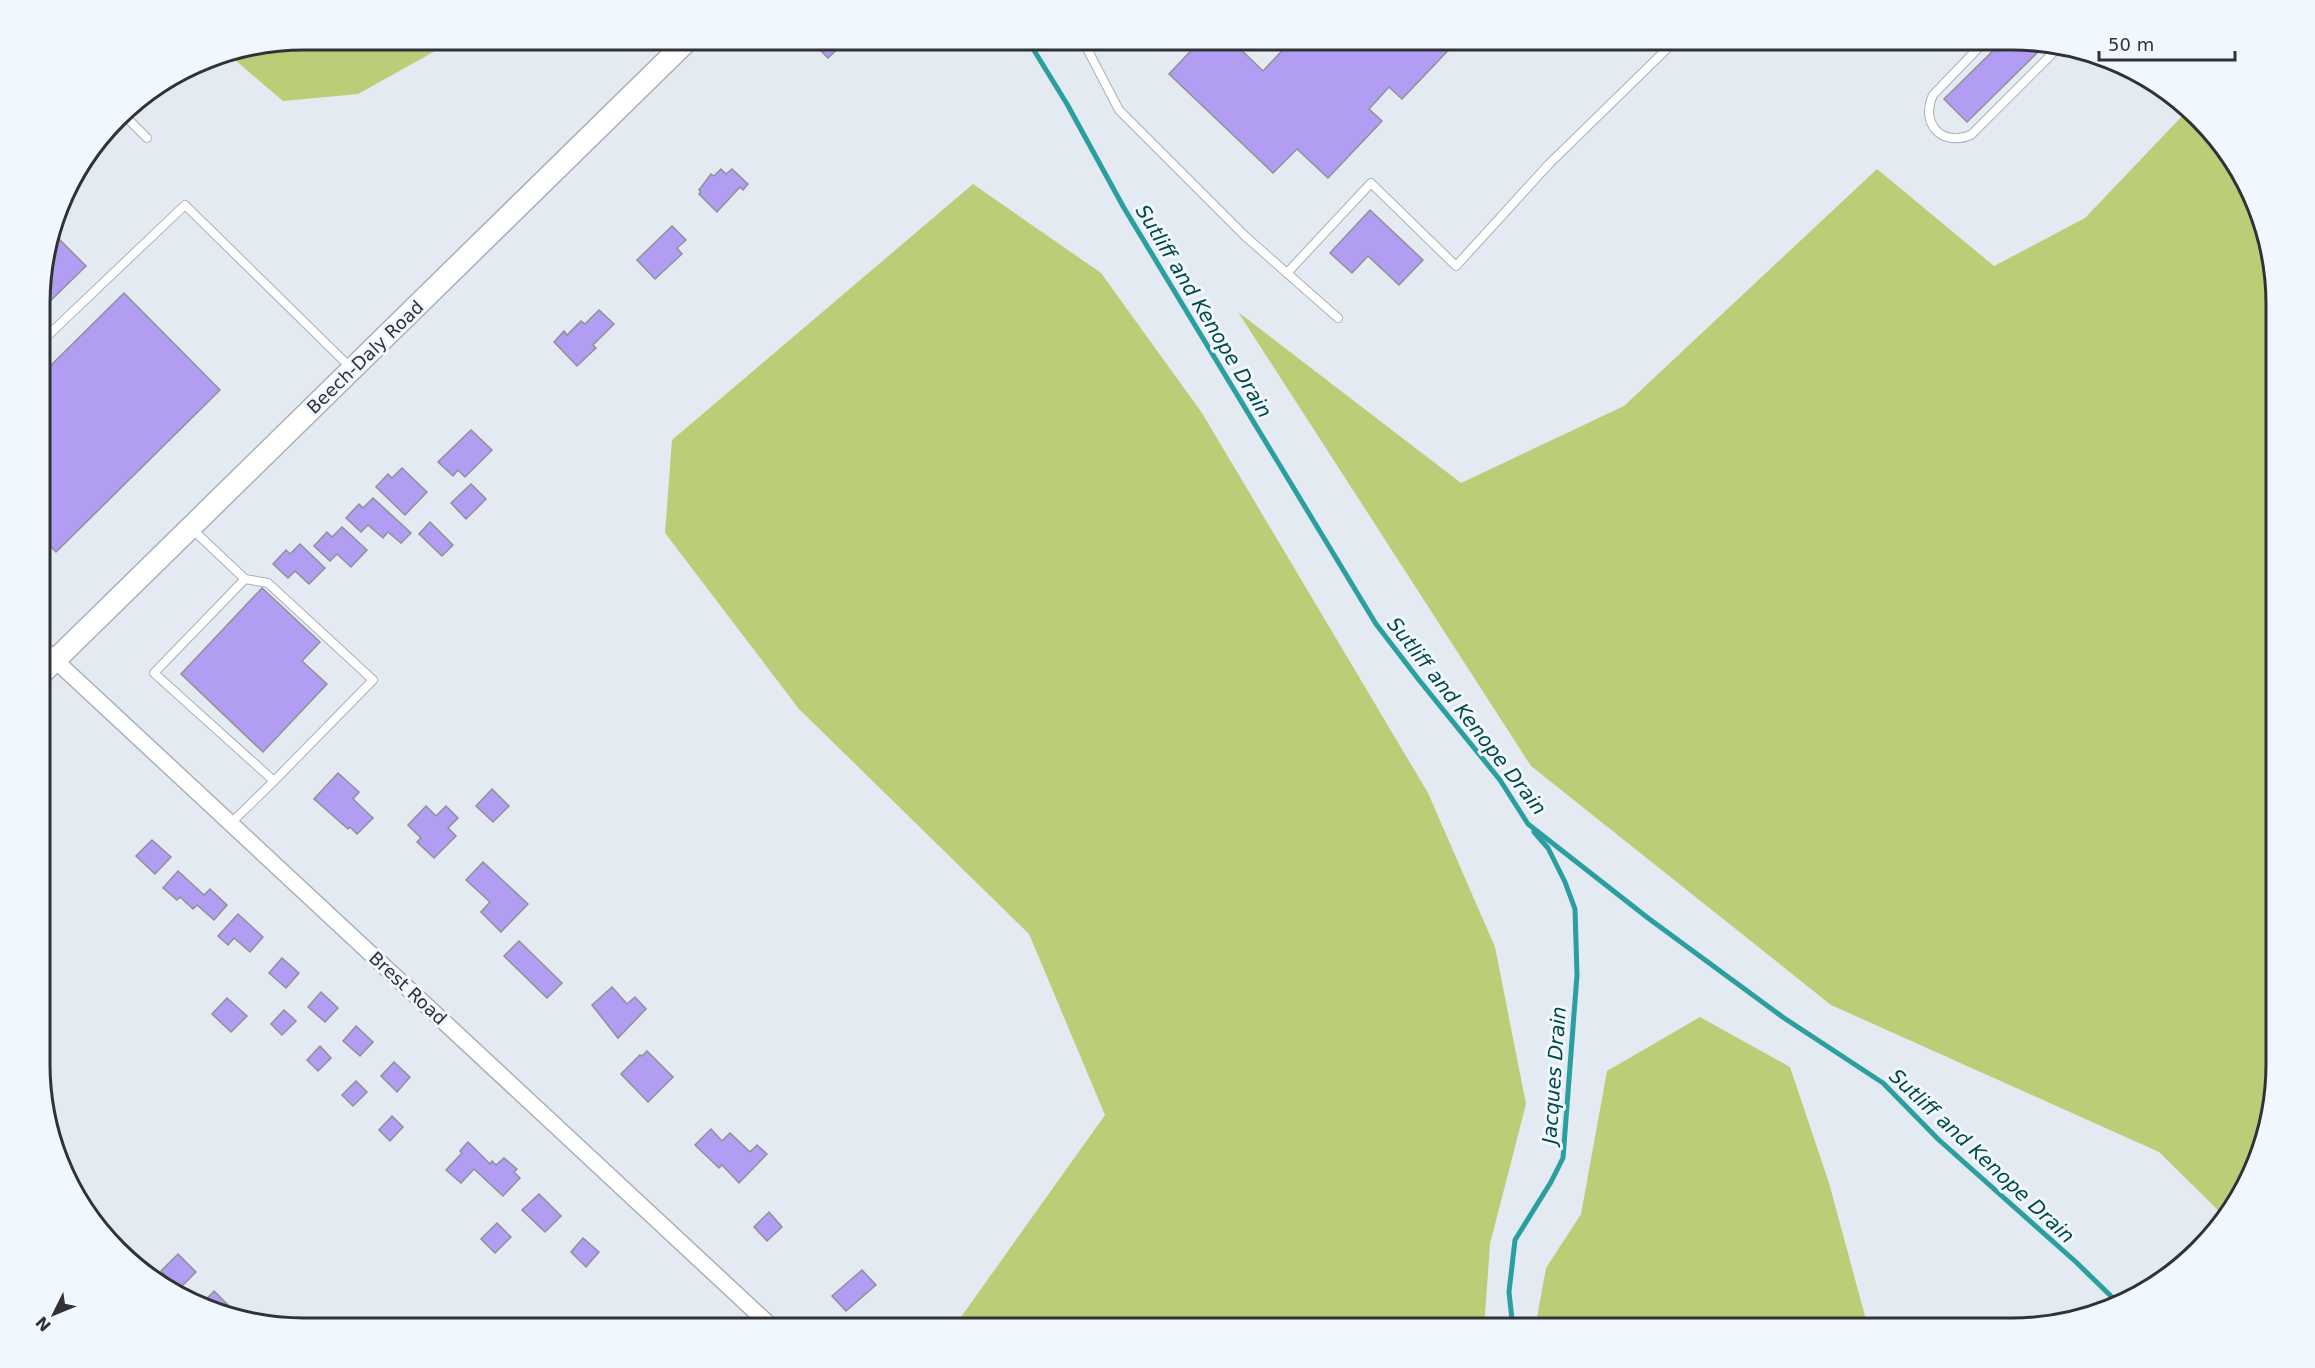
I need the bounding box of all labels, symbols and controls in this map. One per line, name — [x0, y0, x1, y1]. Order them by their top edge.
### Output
scale bar — [2099, 24, 2236, 62]
text: 50 m — [2108, 34, 2154, 55]
water label: Sutliff and Kenope Drain — [1131, 200, 1277, 422]
street label: Beech-Daly Road — [302, 296, 428, 418]
water label: Sutliff and Kenope Drain — [1382, 612, 1552, 820]
street label: Brest Road — [365, 947, 451, 1029]
water label: Jacques Drain — [1537, 1005, 1571, 1149]
water label: Sutliff and Kenope Drain — [1885, 1064, 2079, 1248]
north arrow — [24, 1284, 84, 1344]
text: N — [32, 1313, 55, 1335]

